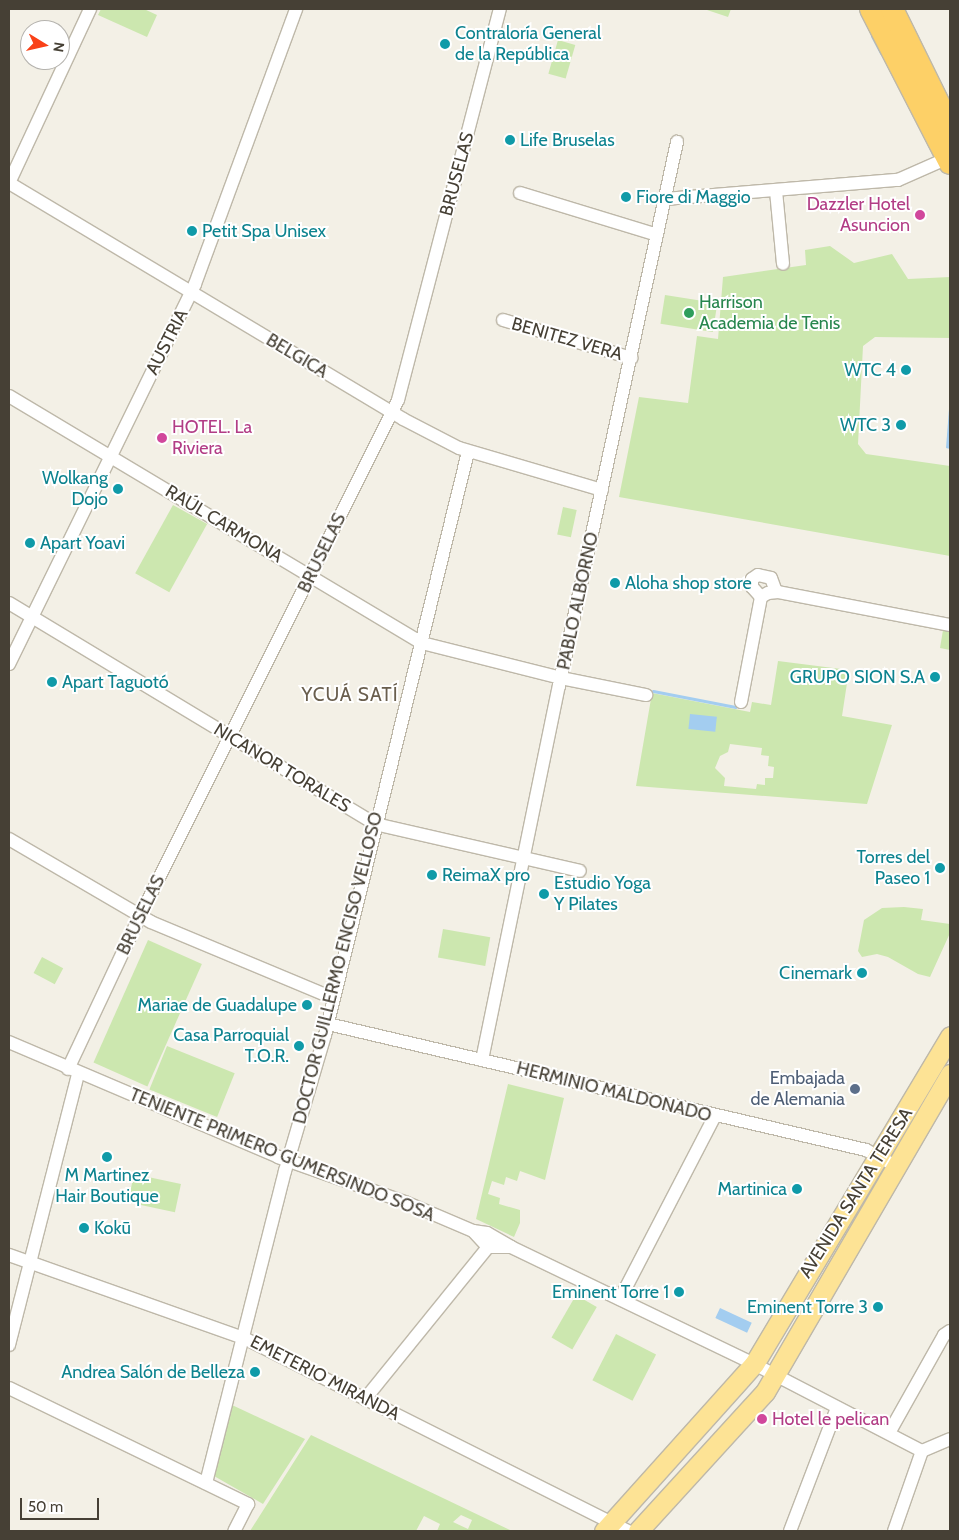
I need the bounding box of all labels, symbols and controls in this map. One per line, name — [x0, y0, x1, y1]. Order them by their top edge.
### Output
north arrow — [20, 20, 70, 70]
place label: Contraloría General de la República — [455, 23, 601, 66]
marker: Contraloría General de la República — [439, 38, 451, 50]
text: N — [49, 41, 68, 53]
place label: Life Bruselas — [520, 129, 615, 151]
street label: BRUSELAS — [435, 130, 479, 218]
marker: Life Bruselas — [504, 134, 516, 146]
place label: Fiore di Maggio — [636, 186, 751, 208]
marker: Fiore di Maggio — [620, 191, 632, 203]
place label: Dazzler Hotel Asuncion — [807, 194, 910, 236]
marker: Dazzler Hotel Asuncion — [914, 209, 926, 221]
place label: Petit Spa Unisex — [202, 220, 326, 242]
marker: Petit Spa Unisex — [186, 225, 198, 237]
place label: Harrison Academia de Tenis — [699, 292, 840, 334]
street label: AUSTRIA — [141, 306, 193, 378]
marker: Harrison Academia de Tenis — [683, 307, 695, 319]
street label: BENITEZ VERA — [509, 313, 625, 365]
street label: BELGICA — [262, 329, 332, 383]
place label: WTC 4 — [844, 359, 896, 381]
marker: WTC 4 — [900, 364, 912, 376]
place label: WTC 3 — [840, 414, 891, 436]
place label: HOTEL. La Riviera — [172, 417, 252, 459]
marker: WTC 3 — [895, 419, 907, 431]
marker: HOTEL. La Riviera — [156, 432, 168, 444]
place label: Wolkang Dojo — [42, 468, 108, 510]
street label: RAÚL CARMONA — [161, 481, 287, 567]
marker: Wolkang Dojo — [112, 483, 124, 495]
street label: BRUSELAS — [294, 510, 350, 596]
street label: PABLO ALBORNO — [553, 530, 603, 672]
place label: Apart Yoavi — [40, 532, 125, 554]
marker: Apart Yoavi — [24, 537, 36, 549]
place label: Aloha shop store — [625, 572, 752, 594]
marker: Aloha shop store — [609, 577, 621, 589]
place label: GRUPO SION S.A — [790, 666, 925, 688]
place label: Apart Taguotó — [62, 671, 169, 693]
marker: GRUPO SION S.A — [929, 671, 941, 683]
marker: Apart Taguotó — [46, 676, 58, 688]
district label: YCUÁ SATÍ — [300, 684, 400, 706]
street label: NICANOR TORALES — [210, 719, 354, 817]
street label: DOCTOR GUILLERMO ENCISO VELLOSO — [289, 810, 387, 1126]
place label: Torres del Paseo 1 — [857, 847, 930, 890]
marker: Torres del Paseo 1 — [934, 862, 946, 874]
place label: ReimaX pro — [442, 864, 530, 886]
marker: ReimaX pro — [426, 869, 438, 881]
street label: BRUSELAS — [113, 872, 169, 958]
place label: Estudio Yoga Y Pilates — [554, 873, 651, 916]
marker: Estudio Yoga Y Pilates — [538, 888, 550, 900]
place label: Cinemark — [779, 962, 852, 984]
marker: Cinemark — [856, 967, 868, 979]
place label: Mariae de Guadalupe — [138, 994, 297, 1016]
marker: Mariae de Guadalupe — [301, 999, 313, 1011]
place label: Casa Parroquial T.O.R. — [173, 1025, 289, 1068]
marker: Casa Parroquial T.O.R. — [293, 1040, 305, 1052]
street label: HERMINIO MALDONADO — [514, 1057, 714, 1127]
place label: Embajada de Alemania — [750, 1068, 845, 1110]
marker: Embajada de Alemania — [849, 1083, 861, 1095]
street label: TENIENTE PRIMERO GUMERSINDO SOSA — [126, 1084, 438, 1226]
street label: AVENIDA SANTA TERESA — [795, 1104, 917, 1282]
marker: M Martinez Hair Boutique — [101, 1151, 113, 1163]
place label: M Martinez Hair Boutique — [55, 1165, 159, 1208]
place label: Martinica — [718, 1178, 787, 1200]
marker: Martinica — [791, 1183, 803, 1195]
place label: Kokū — [94, 1217, 131, 1239]
marker: Kokū — [78, 1222, 90, 1234]
place label: Eminent Torre 1 — [552, 1281, 669, 1303]
marker: Eminent Torre 1 — [673, 1286, 685, 1298]
place label: Eminent Torre 3 — [747, 1296, 868, 1318]
marker: Eminent Torre 3 — [872, 1301, 884, 1313]
street label: EMETERIO MIRANDA — [247, 1331, 403, 1425]
place label: Andrea Salón de Belleza — [61, 1361, 245, 1383]
marker: Andrea Salón de Belleza — [249, 1366, 261, 1378]
place label: Hotel le pelican — [772, 1408, 889, 1430]
marker: Hotel le pelican — [756, 1413, 768, 1425]
scale bar — [22, 1488, 101, 1520]
text: 50 m — [28, 1498, 63, 1516]

